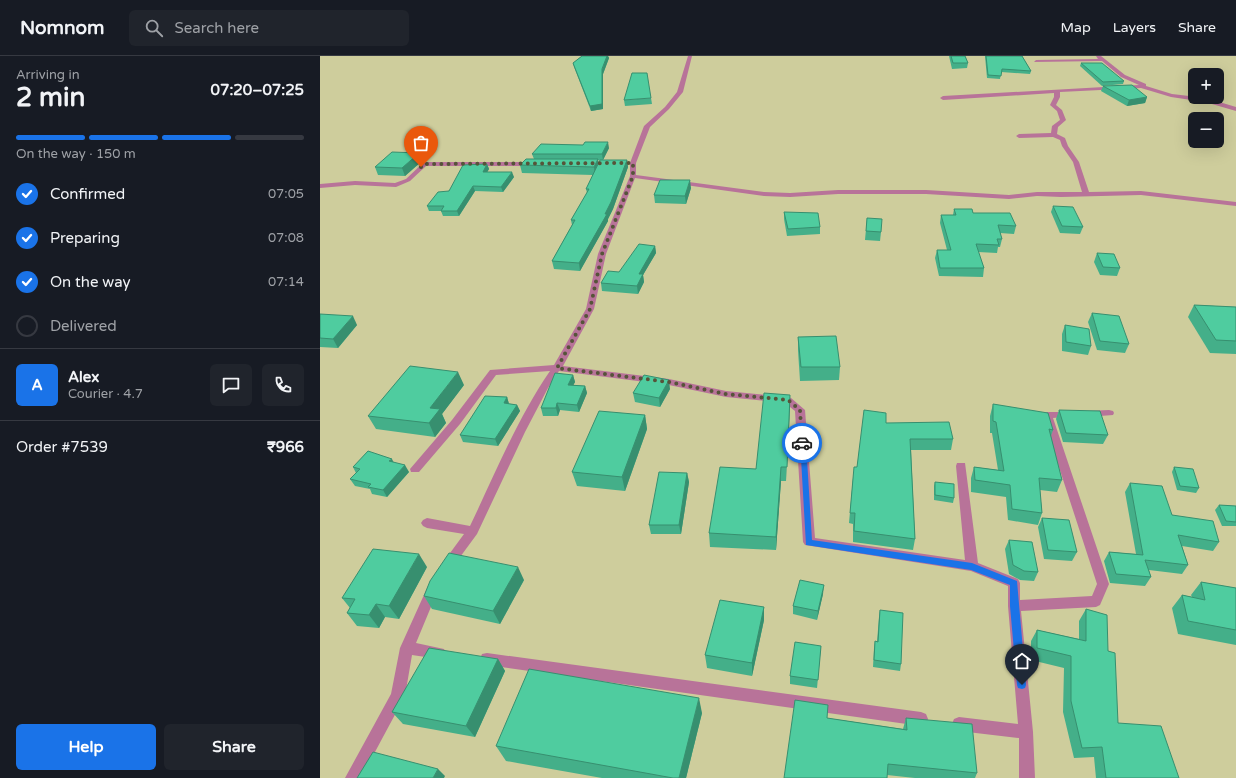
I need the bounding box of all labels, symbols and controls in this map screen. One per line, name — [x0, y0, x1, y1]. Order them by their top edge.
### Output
search box — [129, 10, 409, 46]
text: Nomnom — [20, 17, 105, 39]
icon: search — [143, 17, 165, 39]
text: Search here — [175, 19, 259, 37]
text: Map — [1061, 19, 1091, 36]
text: Layers — [1113, 19, 1156, 36]
text: Share — [1178, 19, 1216, 36]
text: Arriving in — [16, 67, 80, 83]
map controls — [1188, 68, 1224, 148]
button: + — [1188, 68, 1224, 104]
text: 07:20–07:25 — [211, 81, 304, 99]
text: 2 min — [16, 82, 85, 113]
button: − — [1188, 112, 1224, 148]
pin — [404, 126, 438, 167]
icon: bag — [410, 132, 432, 154]
text: On the way · 150 m — [16, 146, 136, 162]
icon: check — [16, 183, 38, 205]
text: Confirmed — [50, 185, 125, 203]
text: 07:05 — [268, 186, 304, 202]
icon: check — [16, 227, 38, 249]
text: Preparing — [50, 229, 120, 247]
text: 07:08 — [268, 230, 304, 246]
icon: check — [16, 271, 38, 293]
text: On the way — [50, 273, 130, 291]
text: 07:14 — [268, 274, 304, 290]
text: Delivered — [50, 317, 117, 335]
button: chat — [210, 364, 252, 406]
button: phone — [262, 364, 304, 406]
text: Alex — [68, 368, 99, 386]
text: A — [31, 376, 43, 394]
text: Courier · 4.7 — [68, 386, 143, 402]
courier — [782, 423, 822, 463]
icon: car — [791, 432, 813, 454]
text: Order #7539 — [16, 438, 108, 456]
text: ₹966 — [267, 438, 304, 456]
pin — [1005, 644, 1039, 685]
icon: home — [1011, 650, 1033, 672]
button: Help — [16, 724, 156, 770]
button: Share — [164, 724, 304, 770]

